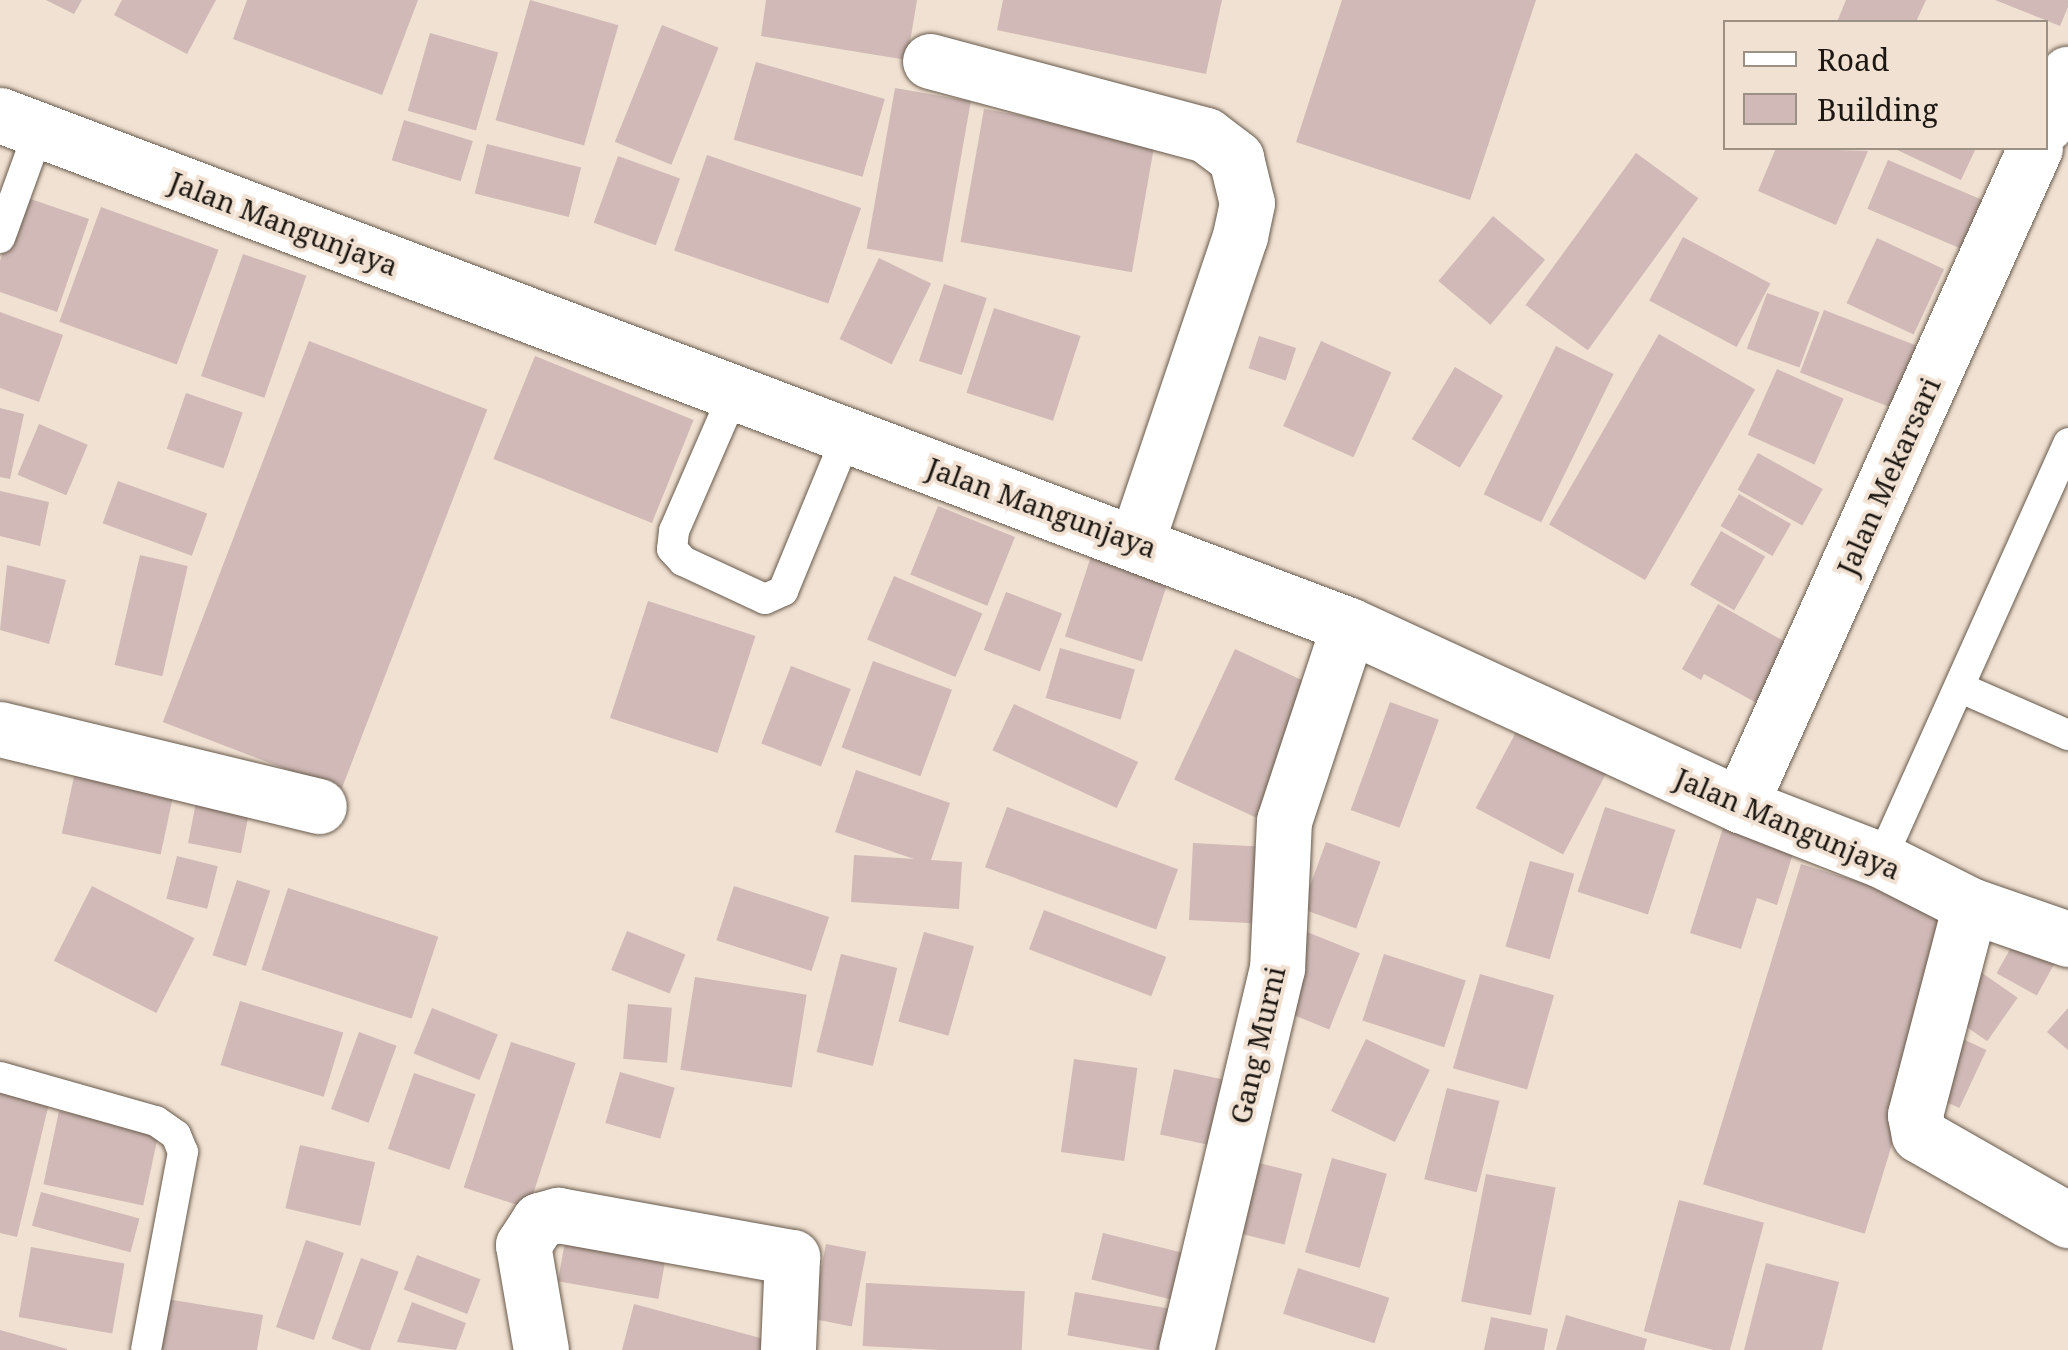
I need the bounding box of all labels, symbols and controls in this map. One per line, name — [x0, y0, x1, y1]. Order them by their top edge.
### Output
legend — [1723, 20, 2048, 150]
text: Road — [1817, 39, 1889, 80]
text: Building — [1817, 89, 1938, 130]
street label: Jalan Mangunjaya — [165, 164, 403, 282]
street label: Jalan Mekarsari — [1829, 372, 1947, 580]
street label: Jalan Mangunjaya — [923, 450, 1161, 564]
street label: Jalan Mangunjaya — [1670, 760, 1906, 886]
street label: Gang Murni — [1223, 963, 1291, 1127]

